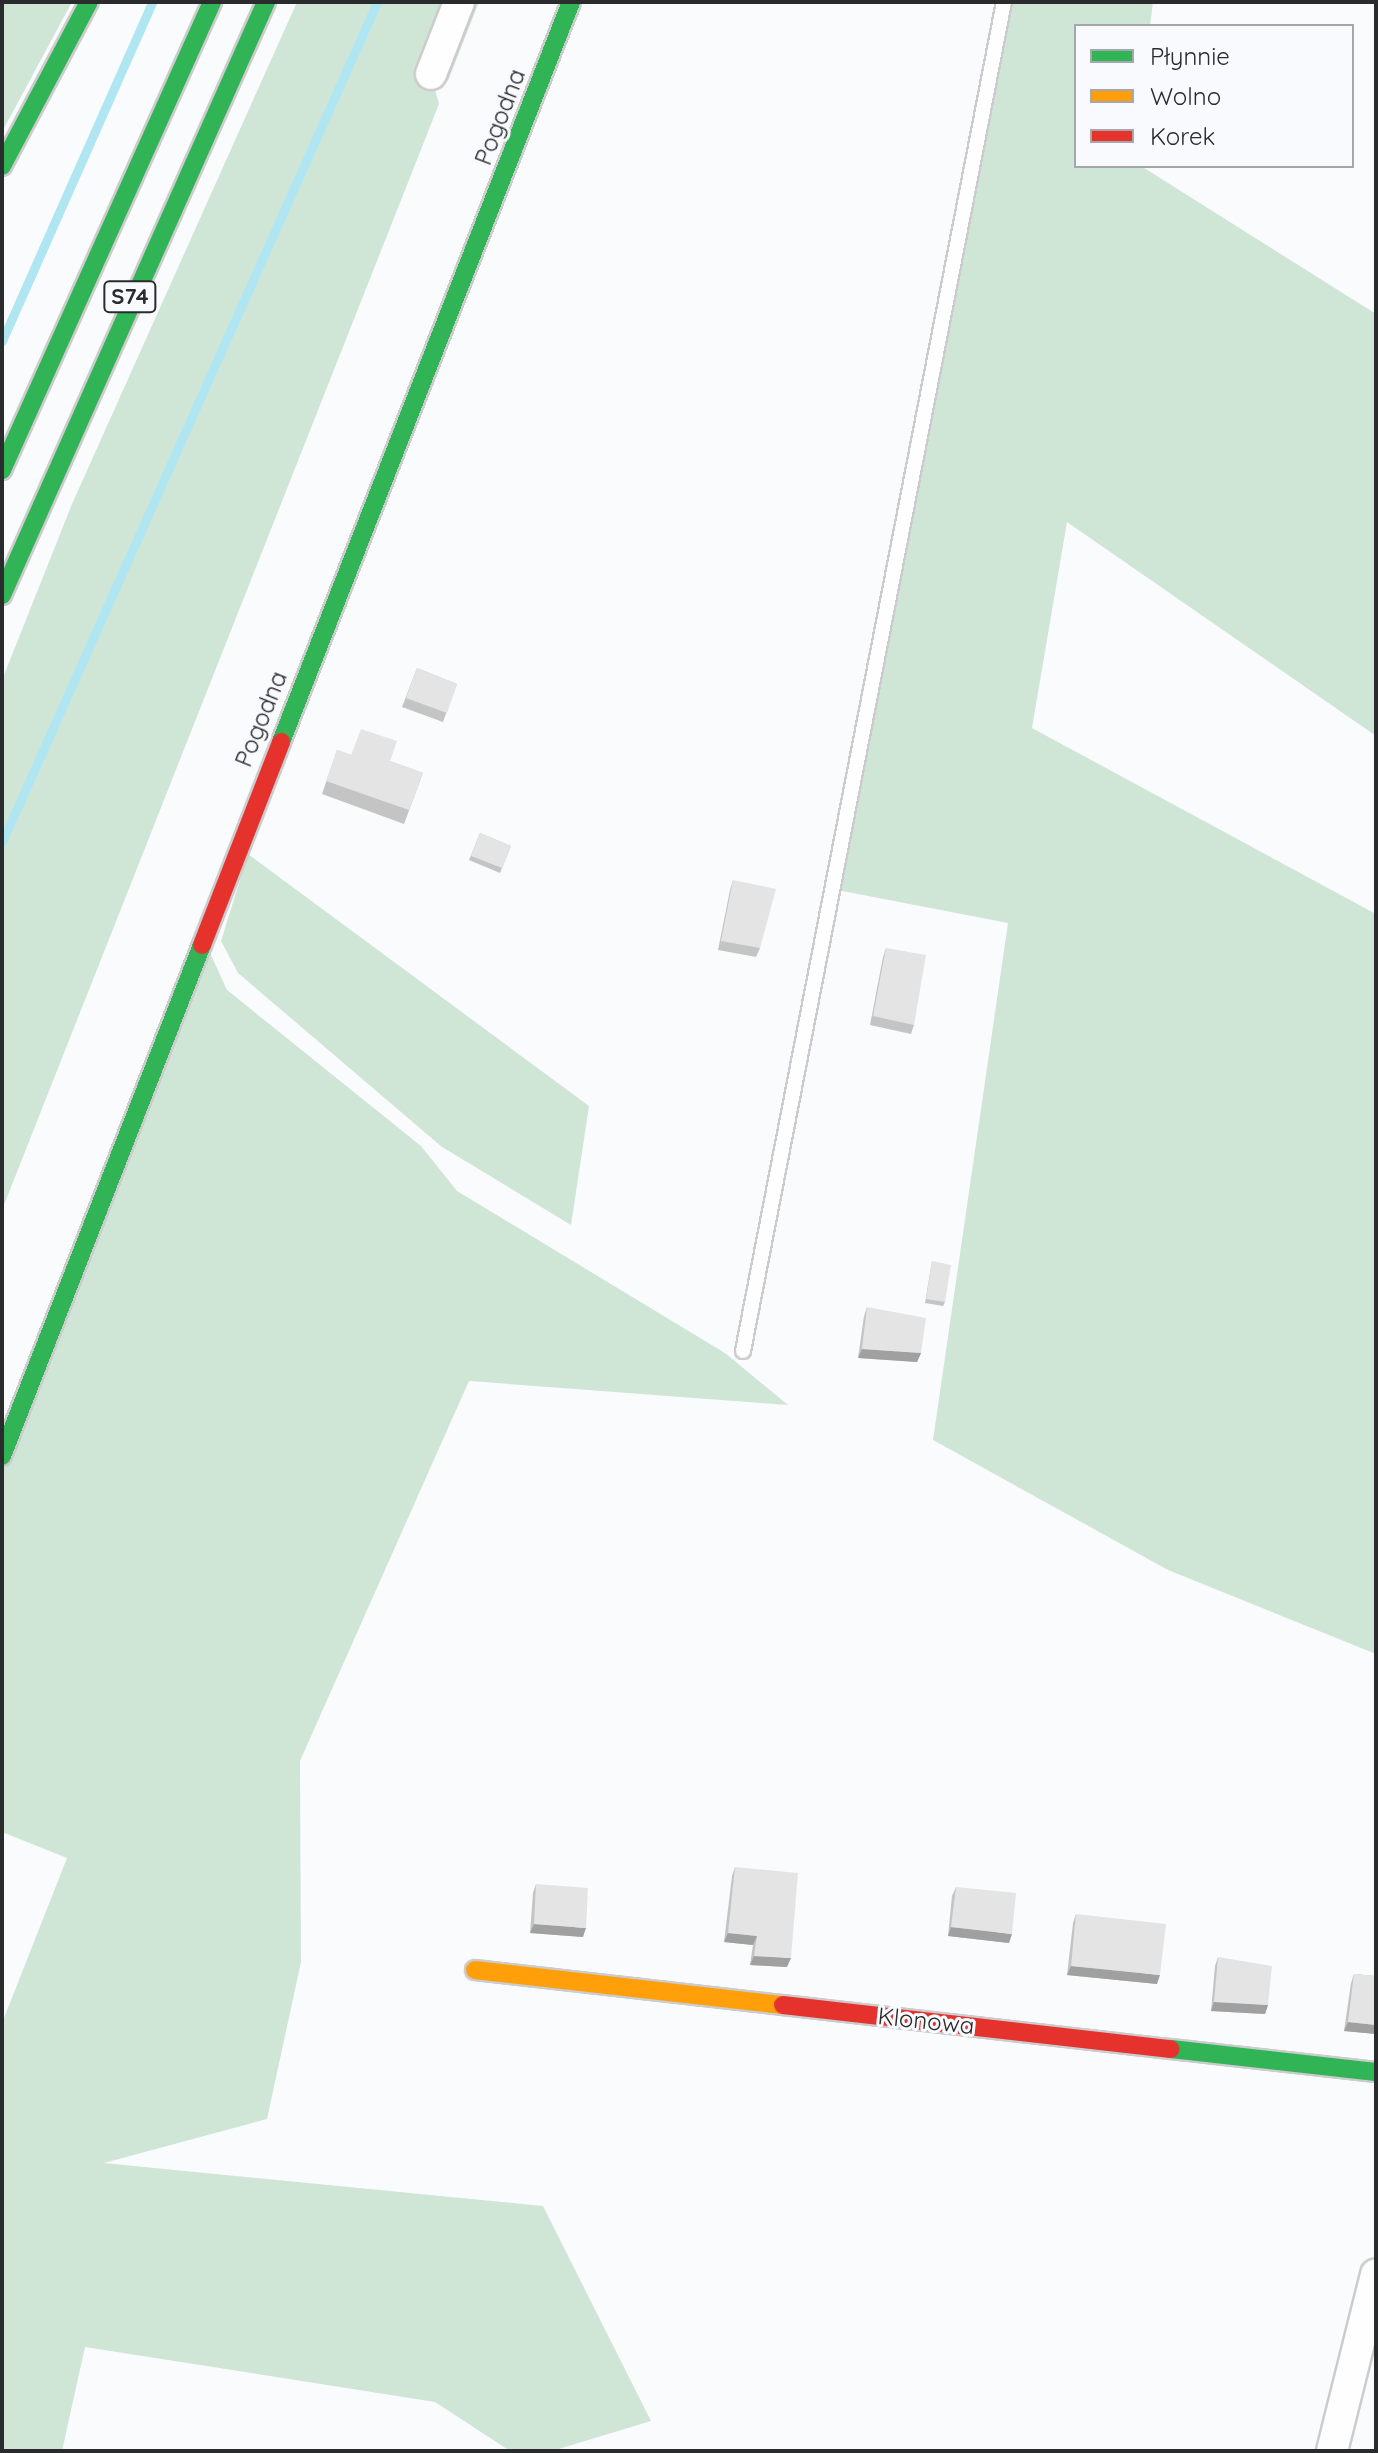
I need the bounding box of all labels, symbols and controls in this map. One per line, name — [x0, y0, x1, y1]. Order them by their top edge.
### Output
legend — [1074, 24, 1354, 168]
text: Płynnie — [1150, 41, 1230, 71]
street label: Pogodna — [469, 65, 531, 169]
text: Wolno — [1150, 81, 1221, 111]
text: Korek — [1150, 121, 1215, 151]
road number: S74 — [102, 279, 158, 315]
street label: Pogodna — [229, 667, 293, 771]
street label: Klonowa — [876, 2002, 976, 2040]

